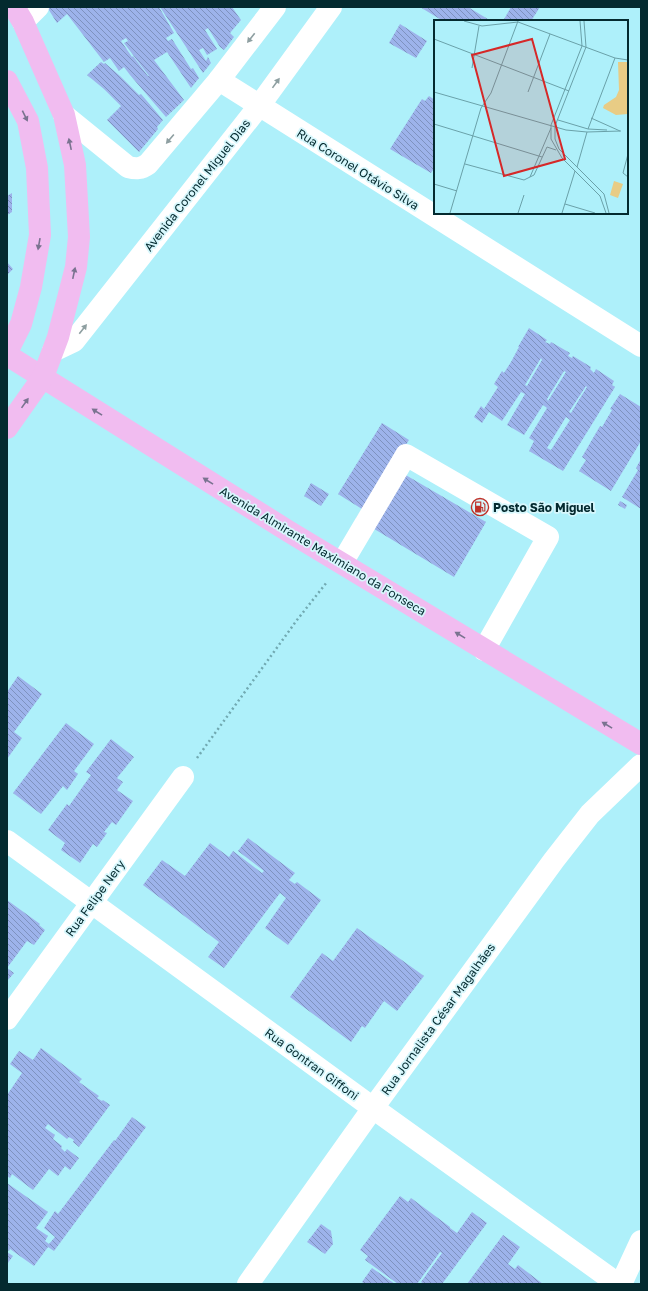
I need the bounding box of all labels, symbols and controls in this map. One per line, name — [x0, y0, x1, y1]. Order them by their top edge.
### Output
inset map — [434, 20, 628, 214]
one-way arrow — [247, 32, 256, 43]
one-way arrow — [272, 78, 280, 89]
one-way arrow — [22, 110, 28, 122]
street label: Avenida Coronel Miguel Dias — [141, 116, 253, 254]
street label: Rua Coronel Otávio Silva — [294, 125, 422, 213]
one-way arrow — [165, 133, 174, 144]
one-way arrow — [67, 138, 73, 151]
one-way arrow — [36, 238, 42, 250]
one-way arrow — [72, 267, 78, 279]
one-way arrow — [79, 323, 88, 334]
one-way arrow — [21, 397, 29, 408]
one-way arrow — [92, 408, 103, 415]
one-way arrow — [202, 477, 214, 484]
street label: Avenida Almirante Maximiano da Fonseca — [217, 483, 429, 619]
fuel station icon: Posto São Miguel — [470, 497, 490, 517]
place label: Posto São Miguel — [493, 500, 595, 515]
one-way arrow — [454, 632, 466, 639]
one-way arrow — [601, 721, 613, 728]
street label: Rua Felipe Nery — [62, 856, 128, 939]
street label: Rua Jornalista César Magalhães — [378, 940, 498, 1098]
street label: Rua Gontran Giffoni — [262, 1025, 362, 1103]

